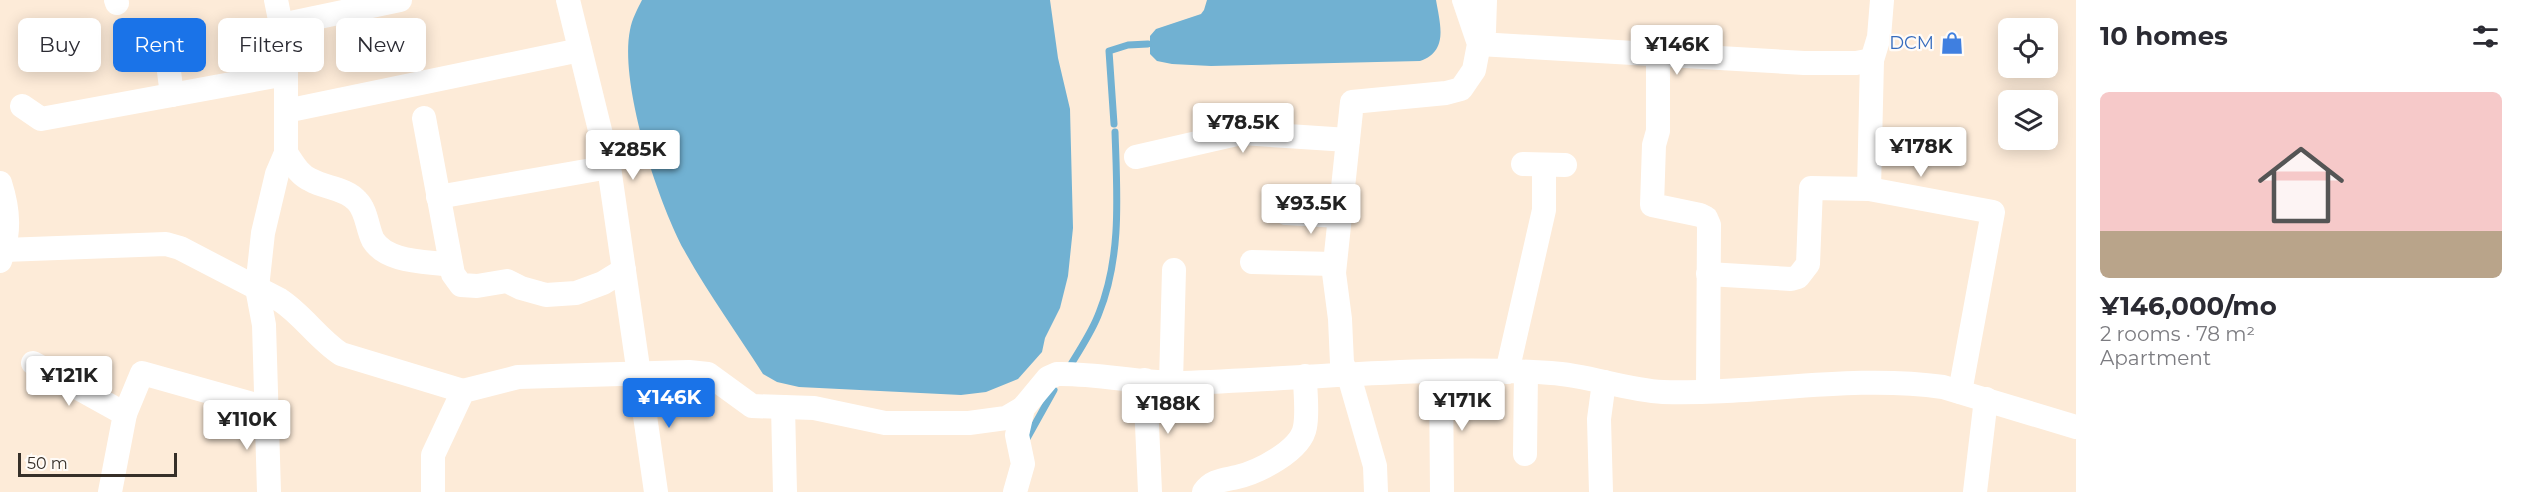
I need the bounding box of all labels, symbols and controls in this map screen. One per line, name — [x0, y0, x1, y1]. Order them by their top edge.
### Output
chip: Buy — [18, 18, 101, 72]
chip: Rent — [113, 18, 206, 72]
chip: Filters — [218, 18, 324, 72]
chip: New — [336, 18, 426, 72]
map controls — [1998, 18, 2058, 150]
button: locate — [1998, 18, 2058, 78]
text: 10 homes — [2100, 20, 2228, 52]
icon: filters — [2469, 20, 2502, 53]
pin: ¥146K — [1635, 25, 1719, 76]
shop icon: DCM — [1939, 30, 1965, 56]
text: ¥146K — [1645, 32, 1709, 56]
place label: DCM — [1889, 32, 1934, 54]
button: layers — [1998, 90, 2058, 150]
pin: ¥78.5K — [1194, 103, 1292, 154]
text: ¥78.5K — [1207, 110, 1279, 134]
pin: ¥178K — [1879, 127, 1963, 178]
pin: ¥285K — [591, 130, 675, 181]
icon: home — [2247, 131, 2355, 239]
text: ¥178K — [1889, 134, 1953, 158]
text: ¥285K — [600, 137, 666, 161]
pin: ¥93.5K — [1262, 184, 1360, 235]
text: ¥93.5K — [1275, 191, 1347, 215]
text: ¥146,000/mo — [2100, 290, 2277, 322]
text: 2 rooms · 78 m² — [2100, 322, 2255, 346]
text: Apartment — [2100, 346, 2211, 370]
pin: ¥121K — [27, 356, 111, 407]
text: ¥121K — [40, 363, 98, 387]
pin: ¥146K — [627, 378, 711, 429]
pin: ¥171K — [1420, 381, 1504, 432]
pin: ¥188K — [1126, 384, 1210, 435]
text: ¥146K — [637, 385, 701, 409]
text: ¥171K — [1433, 388, 1491, 412]
text: ¥188K — [1136, 391, 1200, 415]
pin: ¥110K — [205, 400, 289, 451]
text: ¥110K — [217, 407, 277, 431]
scale bar — [18, 450, 177, 478]
text: 50 m — [27, 454, 68, 473]

